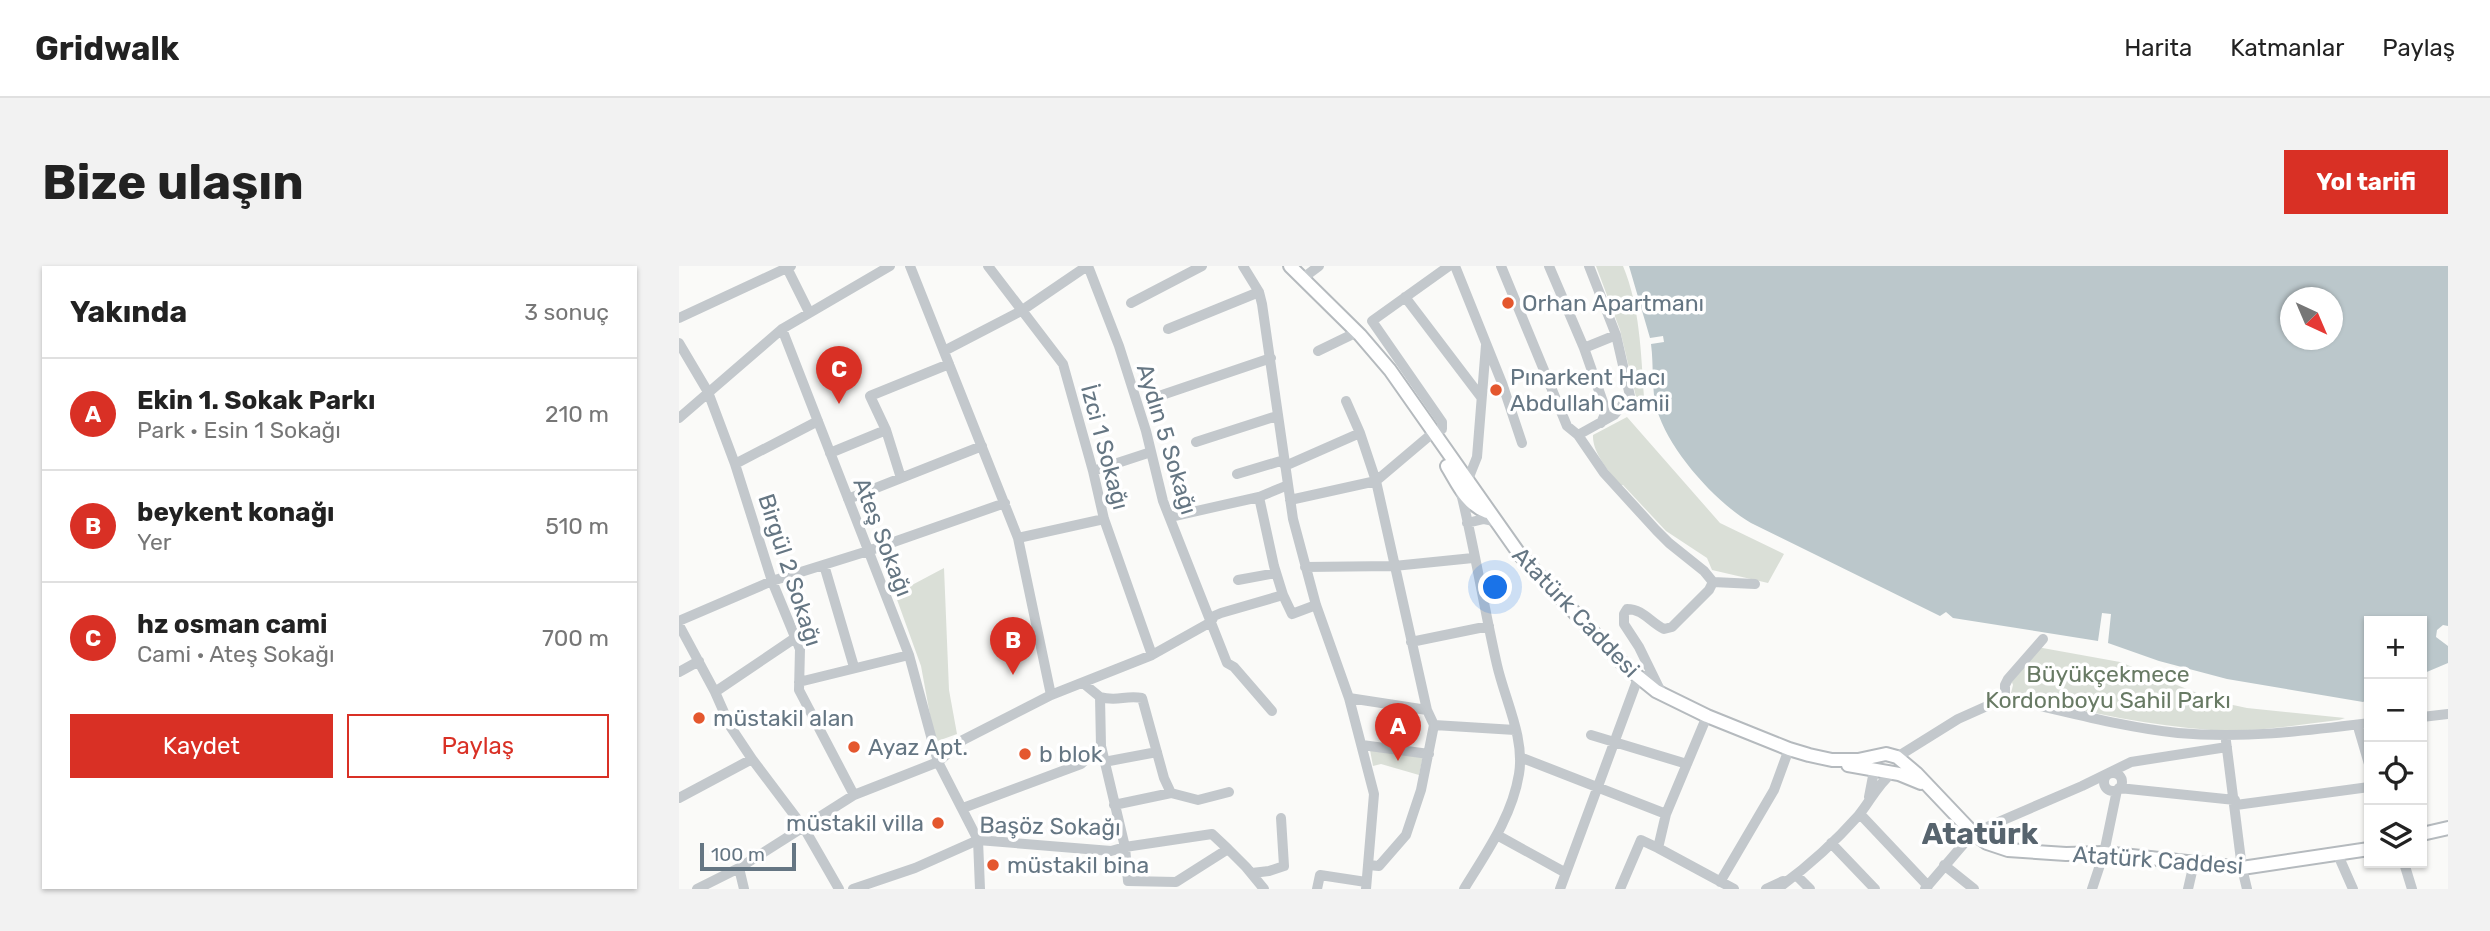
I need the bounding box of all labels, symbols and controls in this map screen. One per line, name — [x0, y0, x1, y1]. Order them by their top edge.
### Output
text: Gridwalk — [35, 29, 179, 68]
text: Harita — [2124, 34, 2192, 62]
text: Katmanlar — [2230, 34, 2344, 62]
text: Paylaş — [2382, 34, 2455, 62]
button: Yol tarifi — [2284, 150, 2448, 214]
text: Bize ulaşın — [42, 153, 304, 211]
north arrow — [2280, 287, 2343, 350]
place label: Orhan Apartmanı — [1522, 289, 1704, 317]
text: Yakında — [70, 294, 187, 330]
marker: Orhan Apartmanı — [1500, 295, 1516, 311]
text: 3 sonuç — [524, 298, 609, 326]
pin: C — [816, 346, 862, 404]
street label: Aydın 5 Sokağı — [1131, 360, 1203, 518]
place label: Pınarkent Hacı Abdullah Camii — [1510, 363, 1670, 417]
street label: İzci 1 Sokağı — [1075, 381, 1135, 513]
marker: Pınarkent Hacı Abdullah Camii — [1488, 382, 1504, 398]
text: Ekin 1. Sokak Parkı — [137, 385, 375, 416]
text: A — [85, 400, 101, 428]
text: 210 m — [545, 400, 609, 428]
text: Park · Esin 1 Sokağı — [137, 416, 341, 444]
street label: Ateş Sokağı — [848, 474, 918, 600]
street label: Birgül 2 Sokağı — [752, 490, 828, 650]
text: beykent konağı — [137, 497, 335, 528]
text: B — [85, 512, 101, 540]
text: 510 m — [545, 512, 609, 540]
text: Yer — [137, 528, 172, 556]
street label: Atatürk Caddesi — [1507, 541, 1645, 683]
your location — [1478, 570, 1512, 604]
text: hz osman cami — [137, 609, 327, 640]
map controls — [2364, 616, 2427, 868]
button: + — [2364, 616, 2427, 679]
pin: B — [990, 617, 1036, 675]
text: C — [85, 624, 101, 652]
text: 700 m — [542, 624, 609, 652]
text: Cami · Ateş Sokağı — [137, 640, 334, 668]
park label: Büyükçekmece Kordonboyu Sahil Parkı — [1985, 660, 2231, 714]
button: − — [2364, 679, 2427, 742]
pin: A — [1375, 703, 1421, 761]
place label: müstakil alan — [713, 704, 854, 732]
marker: müstakil alan — [691, 710, 707, 726]
button: Kaydet — [70, 714, 333, 778]
button: Paylaş — [347, 714, 609, 778]
place label: Ayaz Apt. — [868, 733, 968, 761]
marker: Ayaz Apt. — [846, 739, 862, 755]
place label: b blok — [1039, 740, 1103, 768]
button: locate — [2364, 742, 2427, 805]
marker: b blok — [1017, 746, 1033, 762]
button: layers — [2364, 805, 2427, 868]
place label: müstakil villa — [786, 809, 924, 837]
street label: Başöz Sokağı — [979, 811, 1121, 841]
marker: müstakil villa — [930, 815, 946, 831]
district label: Atatürk — [1922, 816, 2039, 852]
scale bar — [700, 840, 796, 872]
street label: Atatürk Caddesi — [2072, 840, 2244, 880]
text: 100 m — [711, 843, 765, 866]
place label: müstakil bina — [1007, 851, 1149, 879]
marker: müstakil bina — [985, 857, 1001, 873]

